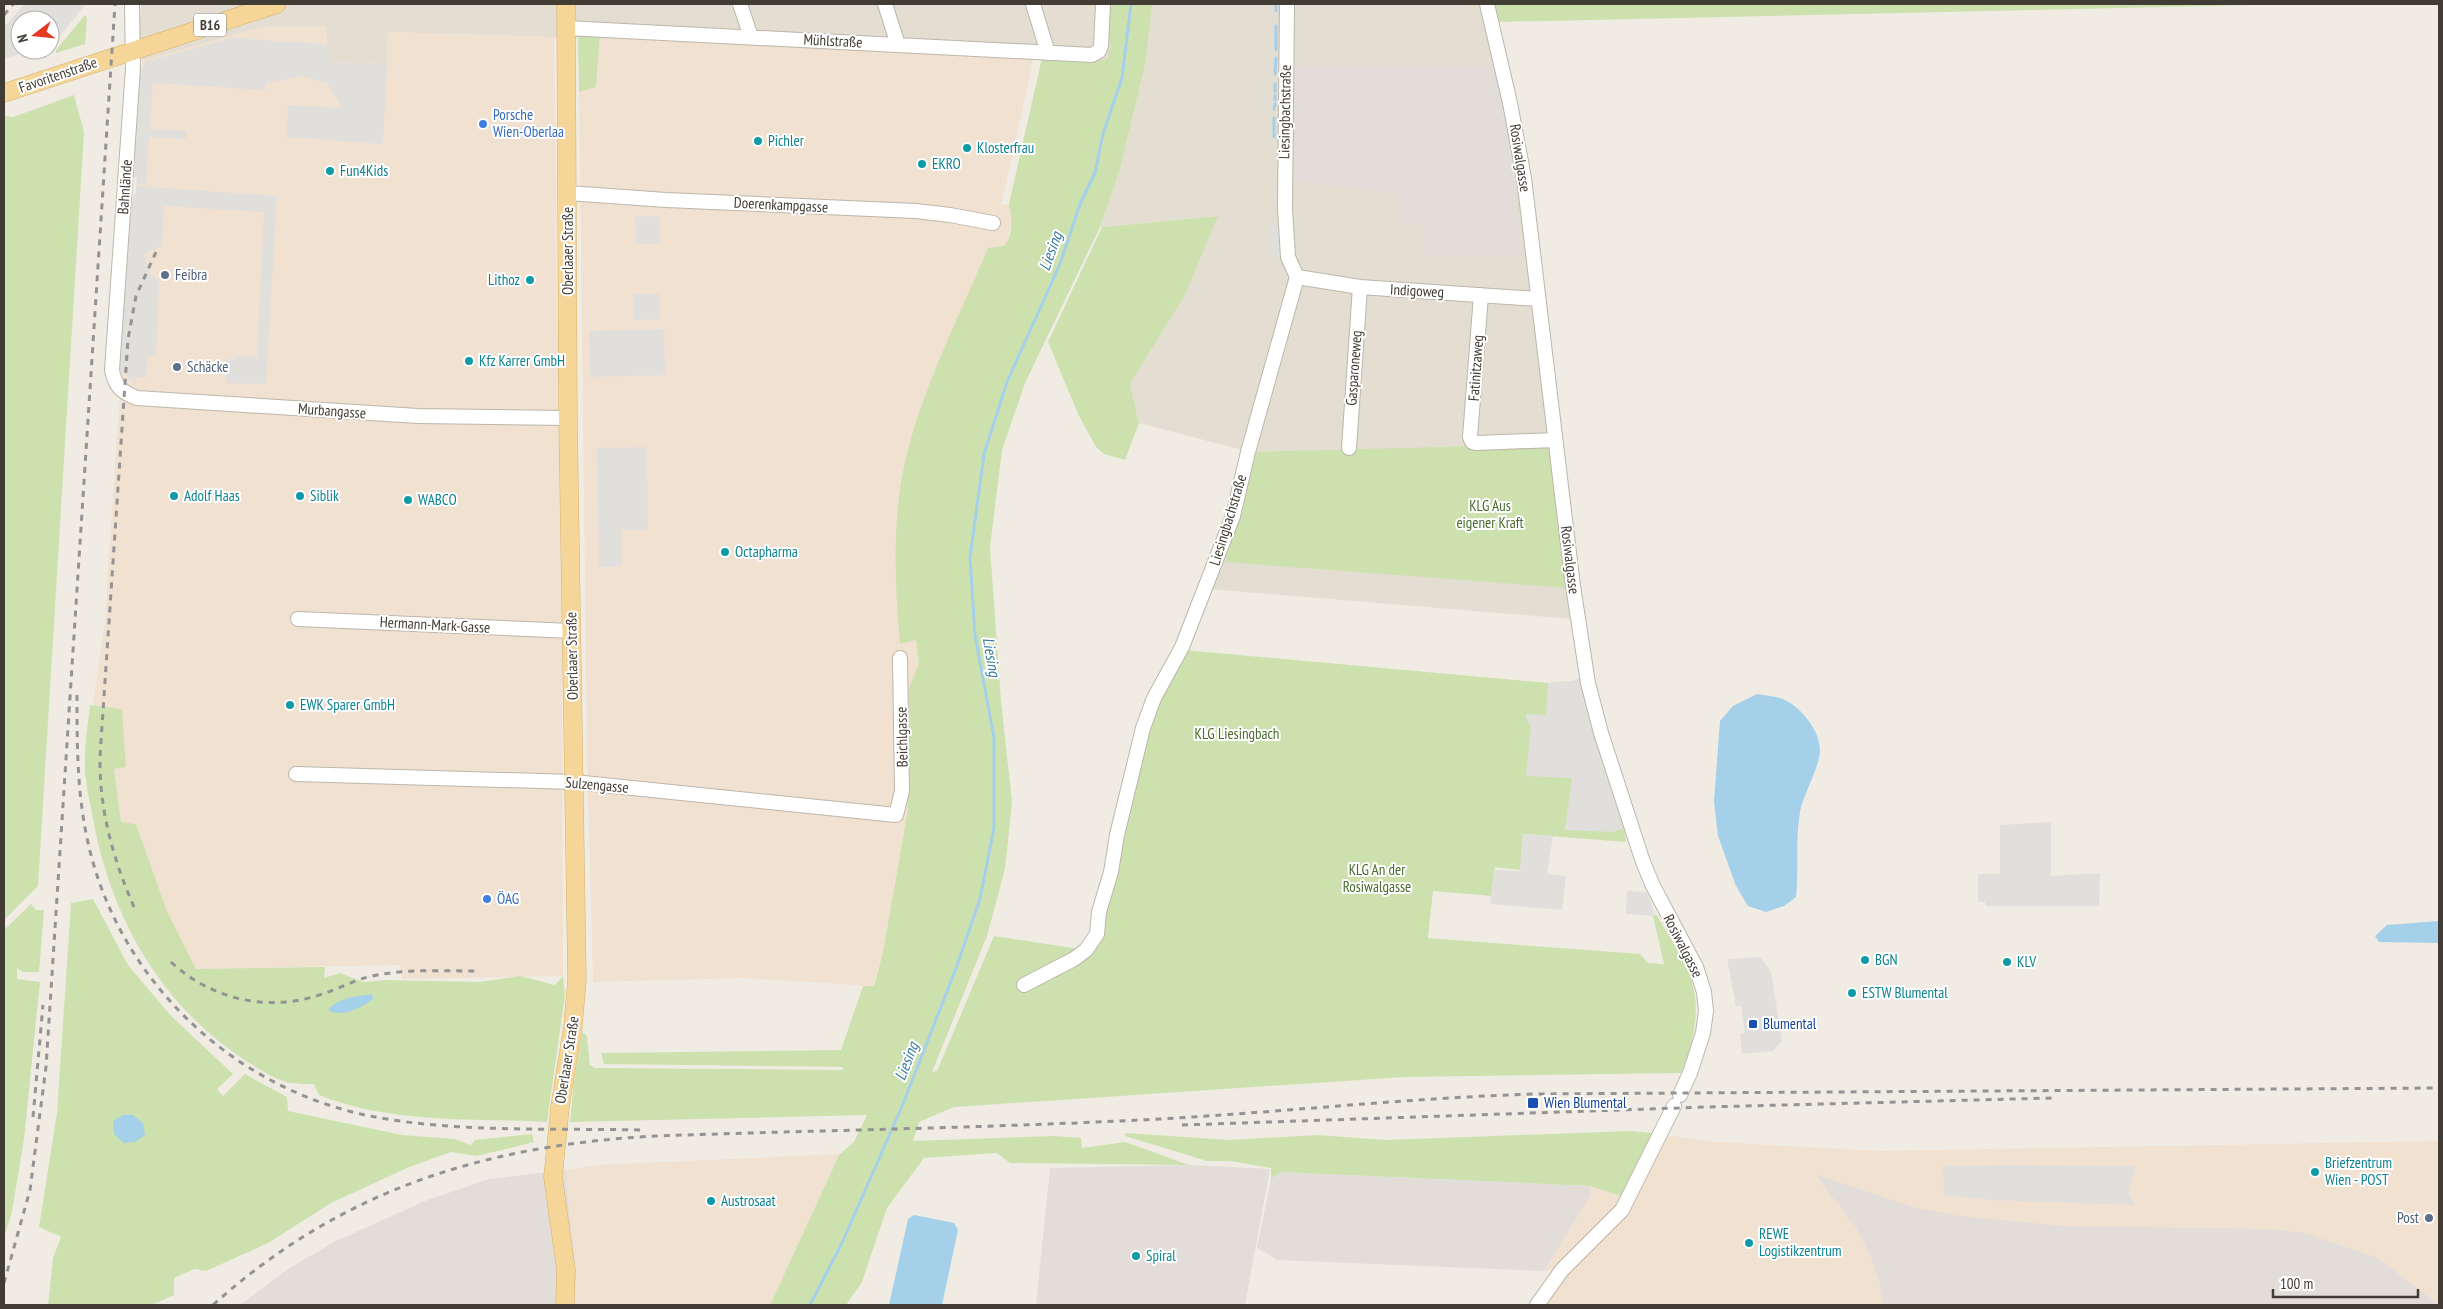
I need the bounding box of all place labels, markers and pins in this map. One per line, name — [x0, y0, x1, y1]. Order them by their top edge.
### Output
place label: Porsche Wien-Oberlaa — [493, 105, 564, 141]
marker: Porsche Wien-Oberlaa — [477, 118, 489, 130]
place label: Pichler — [768, 131, 805, 150]
marker: Pichler — [752, 135, 764, 147]
place label: Klosterfrau — [977, 138, 1034, 157]
marker: Klosterfrau — [961, 142, 973, 154]
place label: EKRO — [932, 154, 961, 173]
marker: EKRO — [916, 158, 928, 170]
place label: Fun4Kids — [340, 161, 388, 180]
marker: Fun4Kids — [324, 165, 336, 177]
place label: Feibra — [175, 265, 207, 284]
marker: Feibra — [159, 269, 171, 281]
place label: Lithoz — [488, 270, 520, 289]
marker: Lithoz — [524, 274, 536, 286]
place label: Kfz Karrer GmbH — [479, 351, 565, 370]
marker: Kfz Karrer GmbH — [463, 355, 475, 367]
place label: Schäcke — [187, 357, 229, 376]
marker: Schäcke — [171, 361, 183, 373]
place label: Adolf Haas — [184, 486, 240, 505]
place label: Siblik — [310, 486, 339, 505]
marker: Adolf Haas — [168, 490, 180, 502]
marker: Siblik — [294, 490, 306, 502]
place label: WABCO — [418, 490, 457, 509]
marker: WABCO — [402, 494, 414, 506]
place label: Octapharma — [735, 542, 798, 561]
marker: Octapharma — [719, 546, 731, 558]
place label: EWK Sparer GmbH — [300, 695, 395, 714]
marker: EWK Sparer GmbH — [284, 699, 296, 711]
place label: ÖAG — [497, 889, 519, 908]
marker: ÖAG — [481, 893, 493, 905]
place label: BGN — [1875, 950, 1898, 969]
place label: KLV — [2017, 952, 2036, 971]
marker: BGN — [1859, 954, 1871, 966]
marker: KLV — [2001, 956, 2013, 968]
place label: ESTW Blumental — [1862, 983, 1948, 1002]
marker: ESTW Blumental — [1846, 987, 1858, 999]
place label: Blumental — [1763, 1014, 1817, 1033]
marker: Blumental — [1747, 1018, 1759, 1030]
place label: Wien Blumental — [1544, 1093, 1627, 1112]
marker: Wien Blumental — [1526, 1096, 1540, 1110]
place label: Briefzentrum Wien - POST — [2325, 1153, 2392, 1189]
marker: Briefzentrum Wien - POST — [2309, 1166, 2321, 1178]
place label: Austrosaat — [721, 1191, 776, 1210]
marker: Austrosaat — [705, 1195, 717, 1207]
place label: Post — [2397, 1208, 2419, 1227]
marker: Post — [2423, 1212, 2435, 1224]
place label: REWE Logistikzentrum — [1759, 1224, 1842, 1260]
marker: REWE Logistikzentrum — [1743, 1237, 1755, 1249]
place label: Spiral — [1146, 1246, 1176, 1265]
marker: Spiral — [1130, 1250, 1142, 1262]

